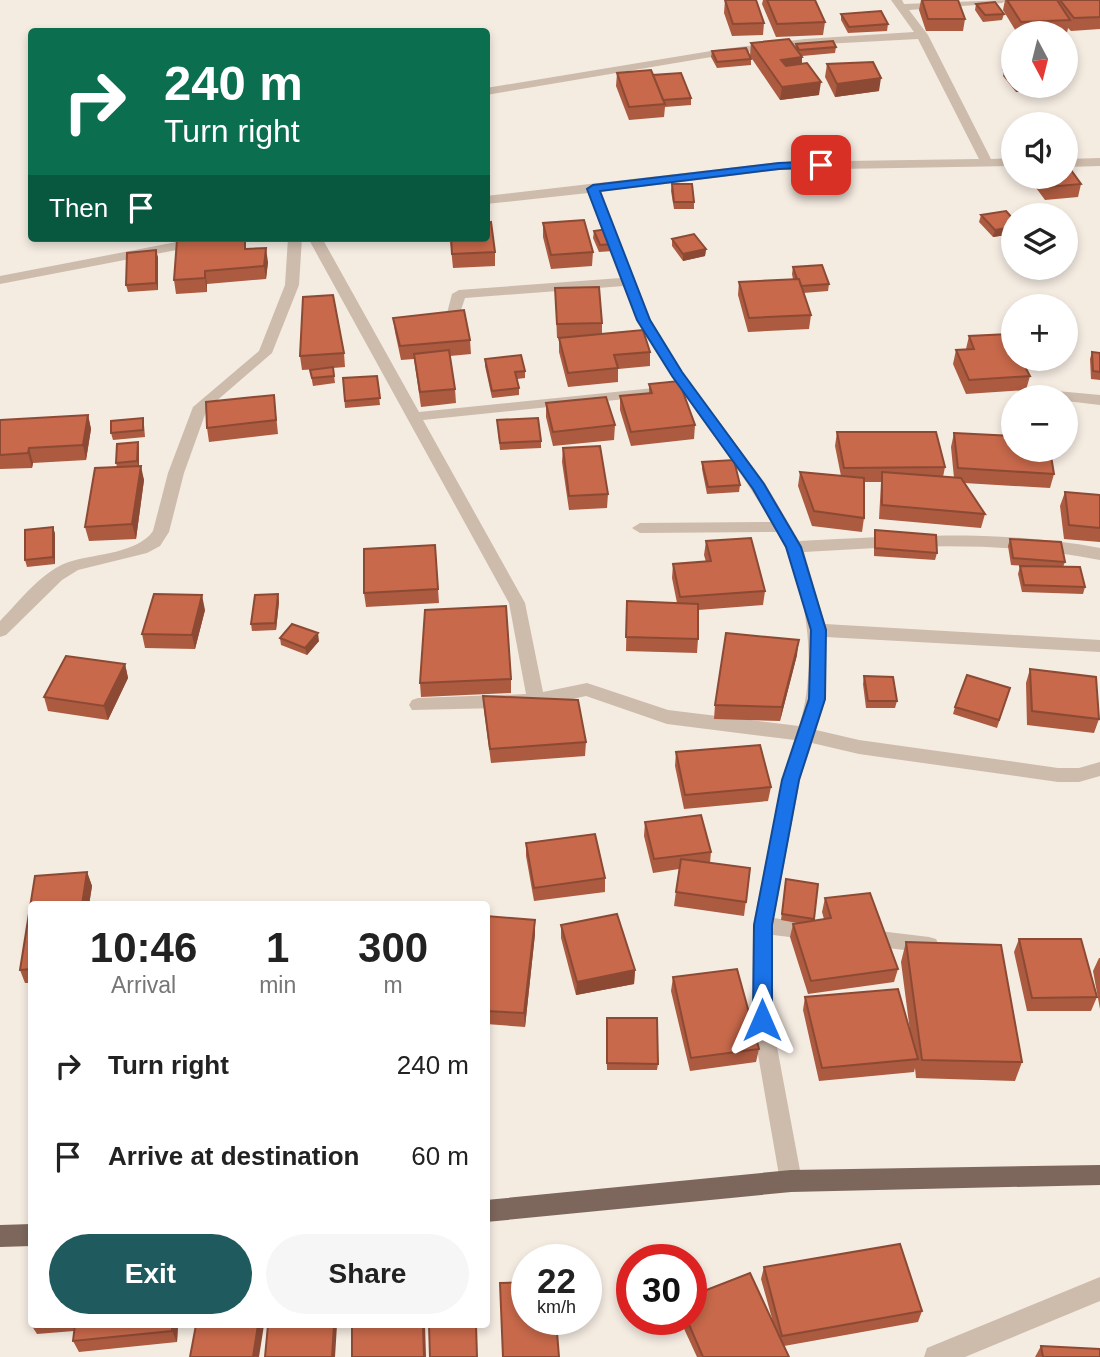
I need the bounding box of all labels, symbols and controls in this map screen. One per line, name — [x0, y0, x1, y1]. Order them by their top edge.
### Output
north arrow — [1001, 21, 1078, 98]
map controls — [1001, 21, 1078, 462]
icon: right — [49, 56, 140, 147]
text: 240 m — [164, 56, 303, 110]
button: sound — [1001, 112, 1078, 189]
text: Turn right — [164, 113, 300, 149]
pin — [791, 135, 851, 195]
icon: arrive — [802, 146, 840, 184]
icon: arrive — [122, 189, 160, 227]
text: Then — [49, 193, 108, 223]
button: layers — [1001, 203, 1078, 280]
button: + — [1001, 294, 1078, 371]
button: − — [1001, 385, 1078, 462]
text: 10:46 — [90, 924, 197, 971]
text: 1 — [266, 924, 289, 971]
text: 300 — [358, 924, 428, 971]
text: Arrival — [111, 972, 176, 998]
text: min — [259, 972, 296, 998]
text: m — [384, 972, 403, 998]
position arrow — [725, 983, 799, 1057]
icon: right — [49, 1047, 87, 1085]
text: Turn right — [108, 1050, 229, 1080]
text: 240 m — [397, 1050, 469, 1080]
icon: arrive — [49, 1138, 87, 1176]
text: Arrive at destination — [108, 1141, 359, 1171]
text: 60 m — [411, 1141, 469, 1171]
button: Exit — [49, 1234, 252, 1314]
button: Share — [266, 1234, 469, 1314]
speed limit sign: 30 — [616, 1244, 707, 1335]
text: 22 — [537, 1261, 576, 1300]
text: km/h — [537, 1297, 576, 1317]

